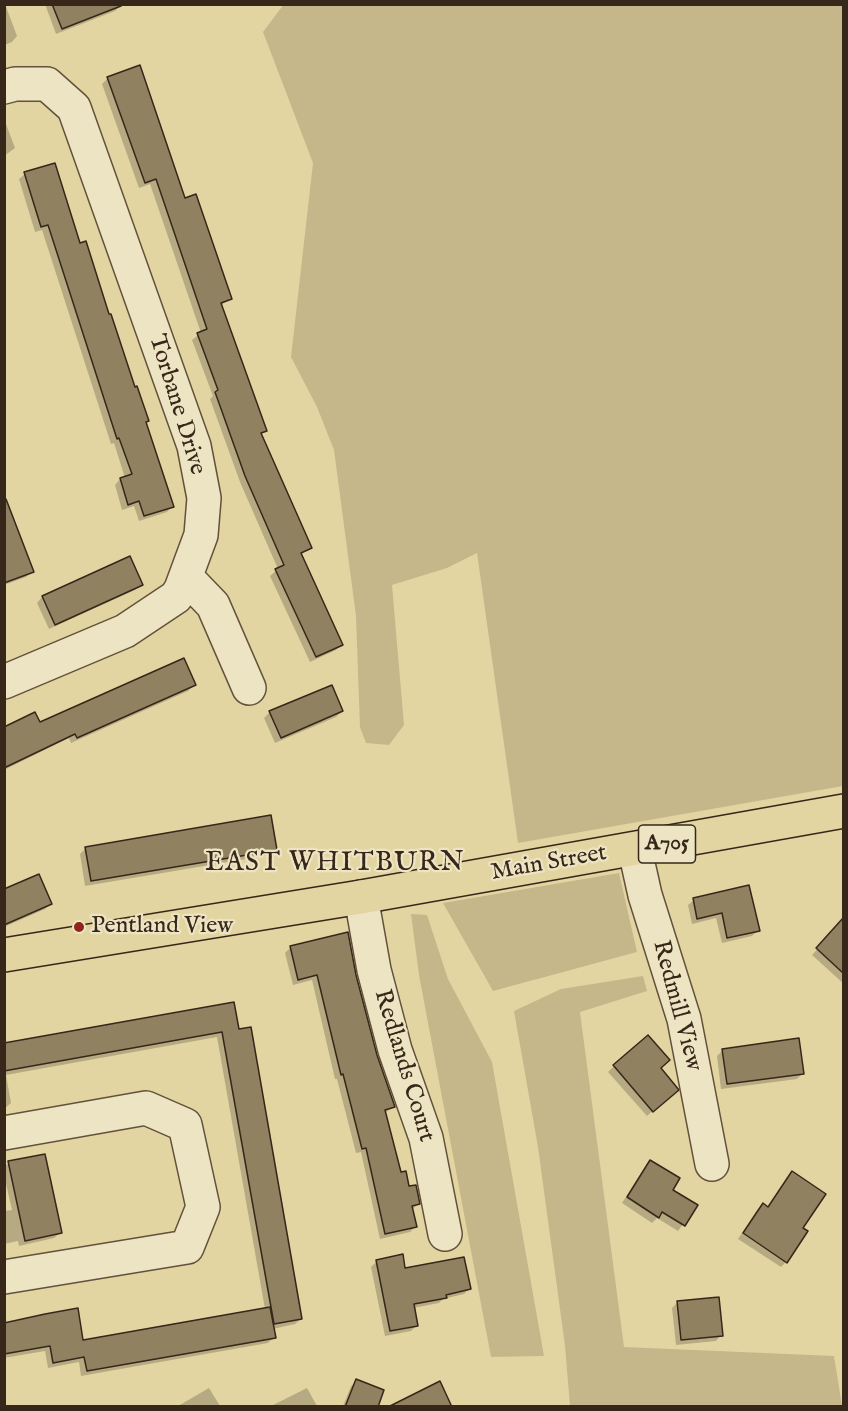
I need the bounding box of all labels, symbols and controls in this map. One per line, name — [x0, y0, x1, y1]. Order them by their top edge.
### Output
street label: Torbane Drive — [141, 331, 211, 479]
road number: A705 — [638, 825, 696, 863]
street label: Main Street — [489, 840, 609, 888]
district label: EAST WHITBURN — [205, 848, 465, 880]
place label: Pentland View — [91, 913, 233, 941]
marker: Pentland View — [72, 920, 86, 934]
street label: Redmill View — [645, 938, 707, 1074]
street label: Redlands Court — [366, 986, 440, 1146]

